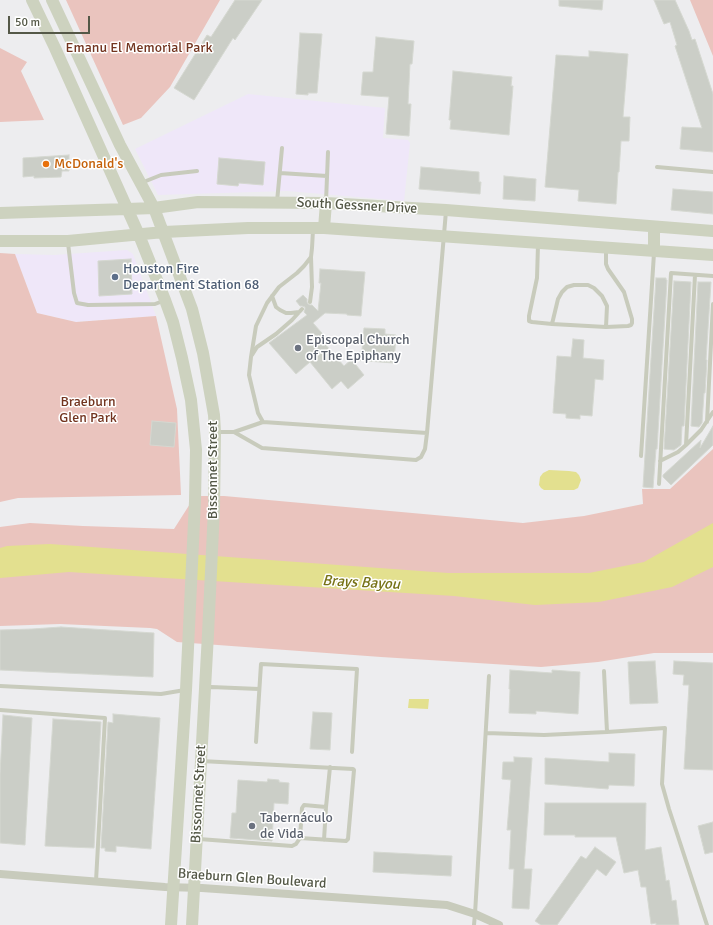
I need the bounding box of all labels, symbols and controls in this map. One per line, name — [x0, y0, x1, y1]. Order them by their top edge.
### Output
scale bar — [10, 8, 92, 34]
text: 50 m — [15, 15, 40, 30]
park label: Emanu El Memorial Park — [66, 40, 212, 56]
place label: McDonald's — [54, 156, 123, 172]
marker: McDonald's — [41, 159, 51, 169]
street label: South Gessner Drive — [296, 194, 418, 218]
place label: Houston Fire Department Station 68 — [123, 261, 259, 294]
marker: Houston Fire Department Station 68 — [110, 272, 120, 282]
place label: Episcopal Church of The Epiphany — [306, 332, 410, 364]
marker: Episcopal Church of The Epiphany — [293, 343, 303, 353]
park label: Braeburn Glen Park — [59, 394, 117, 426]
street label: Bissonnet Street — [205, 421, 221, 519]
water label: Brays Bayou — [322, 572, 400, 594]
street label: Bissonnet Street — [188, 744, 210, 844]
place label: Tabernáculo de Vida — [260, 810, 333, 842]
marker: Tabernáculo de Vida — [247, 821, 257, 831]
street label: Braeburn Glen Boulevard — [177, 865, 327, 893]

